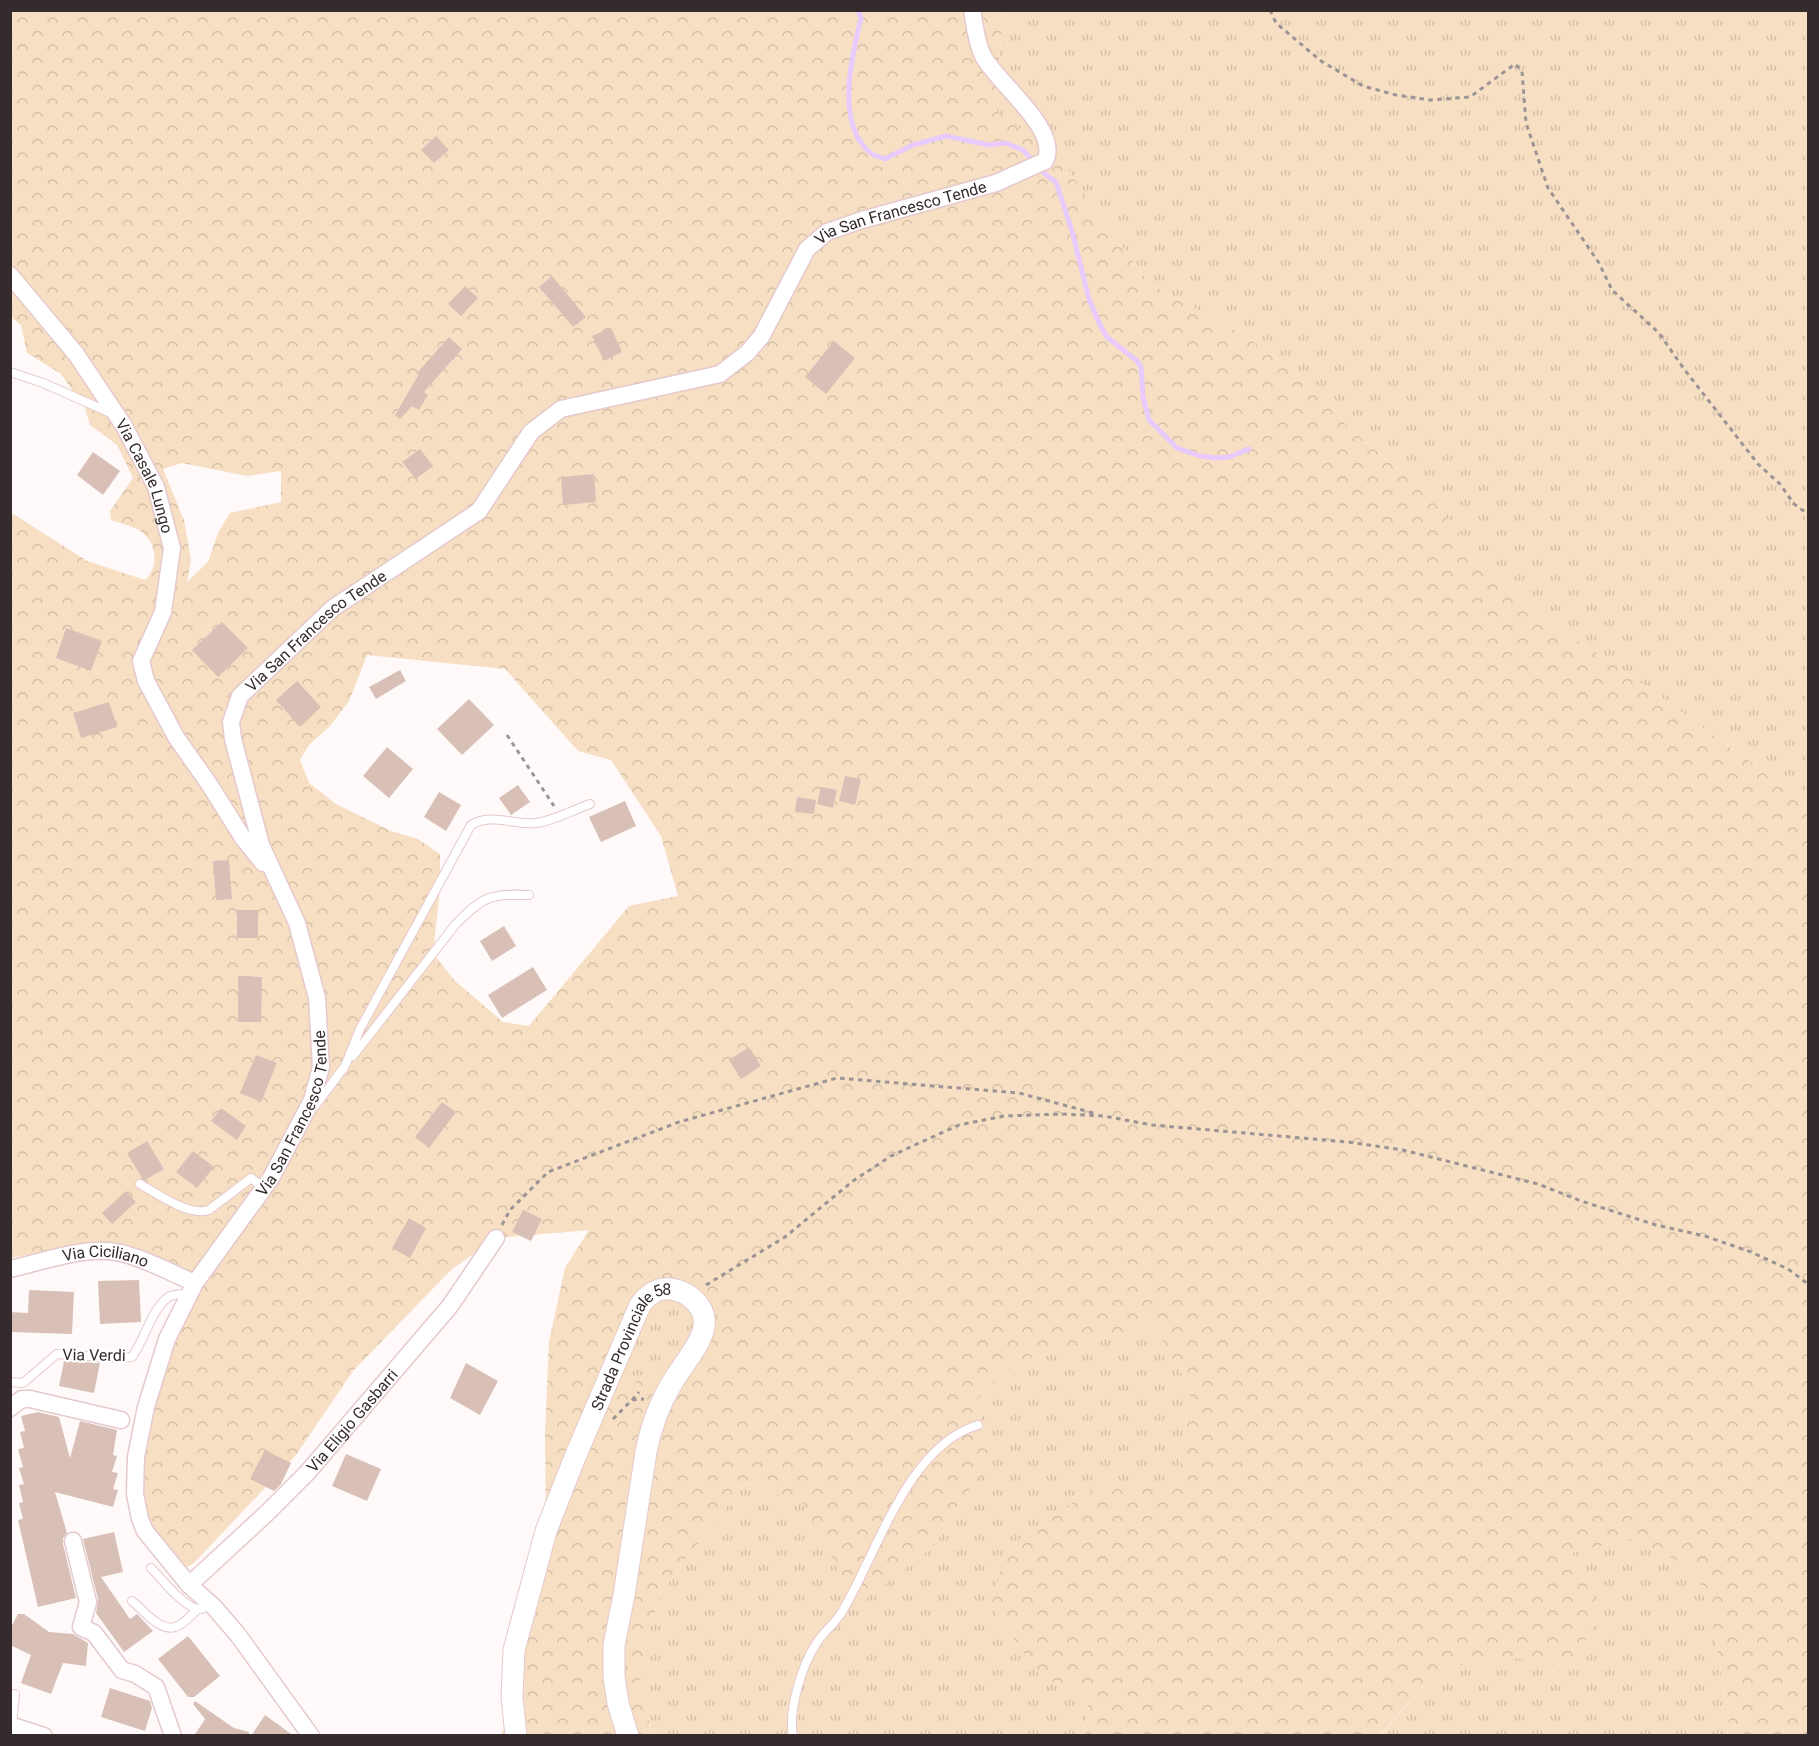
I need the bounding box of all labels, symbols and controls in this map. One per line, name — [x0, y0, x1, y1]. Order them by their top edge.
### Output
street label: Via San Francesco Tende — [810, 177, 988, 248]
street label: Via Casale Lungo — [112, 415, 177, 535]
street label: Via San Francesco Tende — [241, 566, 390, 695]
street label: Via San Francesco Tende — [252, 1030, 331, 1200]
street label: Via Ciciliano — [61, 1241, 152, 1271]
street label: Strada Provinciale 58 — [587, 1279, 671, 1413]
street label: Via Verdi — [62, 1345, 126, 1365]
street label: Via Eligio Gasbarri — [303, 1365, 402, 1476]

